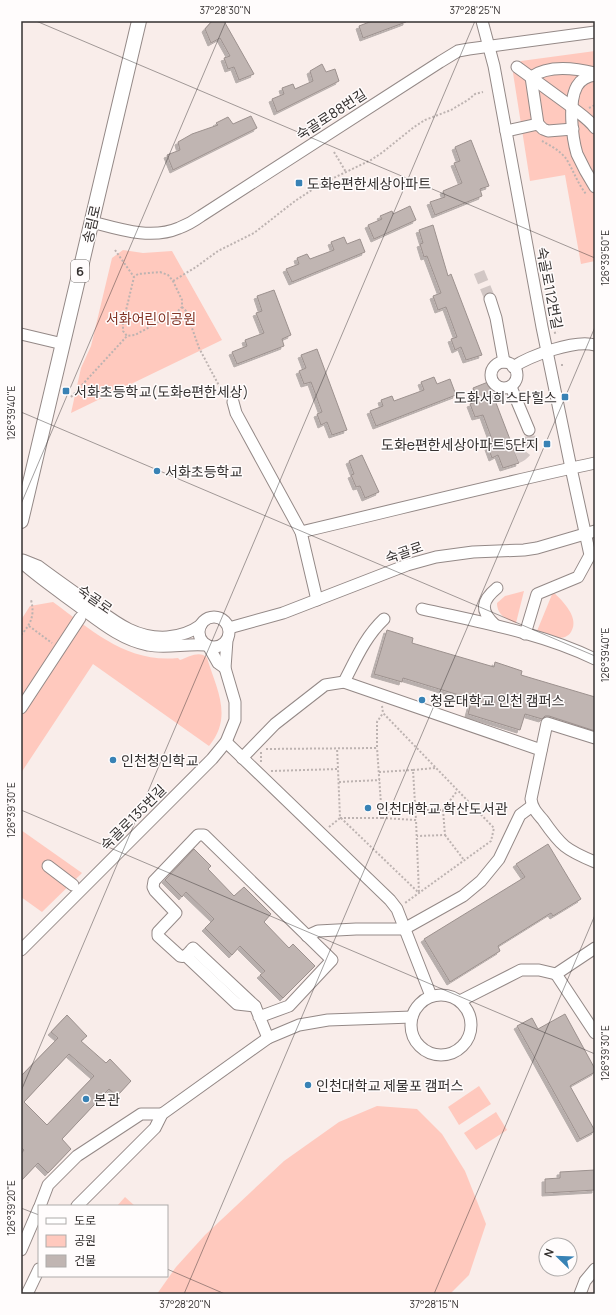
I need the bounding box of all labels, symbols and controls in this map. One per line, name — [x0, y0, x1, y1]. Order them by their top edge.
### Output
text: 37°28'30"N — [199, 3, 251, 17]
text: 37°28'25"N — [450, 3, 501, 17]
street label: 숙골로88번길 — [292, 84, 370, 144]
place label: 도화e편한세상아파트 — [307, 174, 431, 193]
marker: 도화e편한세상아파트 — [294, 178, 304, 188]
street label: 송림로 — [77, 203, 105, 245]
text: 126°39'50"E — [598, 230, 612, 286]
street label: 숙골로112번길 — [533, 245, 567, 331]
road number: 6 — [71, 260, 89, 282]
park label: 서화어린이공원 — [106, 309, 196, 328]
place label: 서화초등학교(도화e편한세상) — [74, 382, 249, 401]
text: 126°39'40"E — [4, 385, 18, 440]
marker: 서화초등학교(도화e편한세상) — [61, 386, 71, 396]
place label: 도화서희스타힐스 — [454, 388, 557, 407]
marker: 도화서희스타힐스 — [560, 392, 570, 402]
place label: 도화e편한세상아파트5단지 — [381, 435, 539, 454]
marker: 도화e편한세상아파트5단지 — [542, 439, 552, 449]
place label: 서화초등학교 — [165, 462, 242, 481]
marker: 서화초등학교 — [152, 466, 162, 476]
street label: 숙골로 — [383, 537, 425, 567]
street label: 숙골로 — [74, 580, 116, 618]
text: 126°39'40"E — [598, 627, 612, 682]
place label: 청운대학교 인천 캠퍼스 — [430, 691, 565, 710]
marker: 청운대학교 인천 캠퍼스 — [417, 695, 427, 705]
place label: 인천청인학교 — [121, 751, 198, 770]
marker: 인천청인학교 — [108, 755, 118, 765]
street label: 숙골로135번길 — [96, 780, 170, 854]
text: 126°39'30"E — [4, 782, 18, 838]
place label: 인천대학교 학산도서관 — [376, 799, 508, 818]
marker: 인천대학교 학산도서관 — [363, 803, 373, 813]
text: 126°39'30"E — [598, 1025, 612, 1081]
place label: 인천대학교 제물포 캠퍼스 — [316, 1076, 463, 1095]
marker: 인천대학교 제물포 캠퍼스 — [303, 1080, 313, 1090]
place label: 본관 — [94, 1090, 120, 1109]
marker: 본관 — [81, 1094, 91, 1104]
text: 126°39'20"E — [4, 1180, 18, 1236]
legend — [38, 1205, 168, 1277]
text: 도로 — [74, 1212, 96, 1229]
text: 공원 — [74, 1232, 96, 1249]
north arrow — [538, 1237, 578, 1277]
text: N — [540, 1246, 557, 1259]
text: 건물 — [74, 1252, 96, 1269]
text: 37°28'20"N — [159, 1297, 211, 1311]
text: 37°28'15"N — [409, 1297, 459, 1311]

